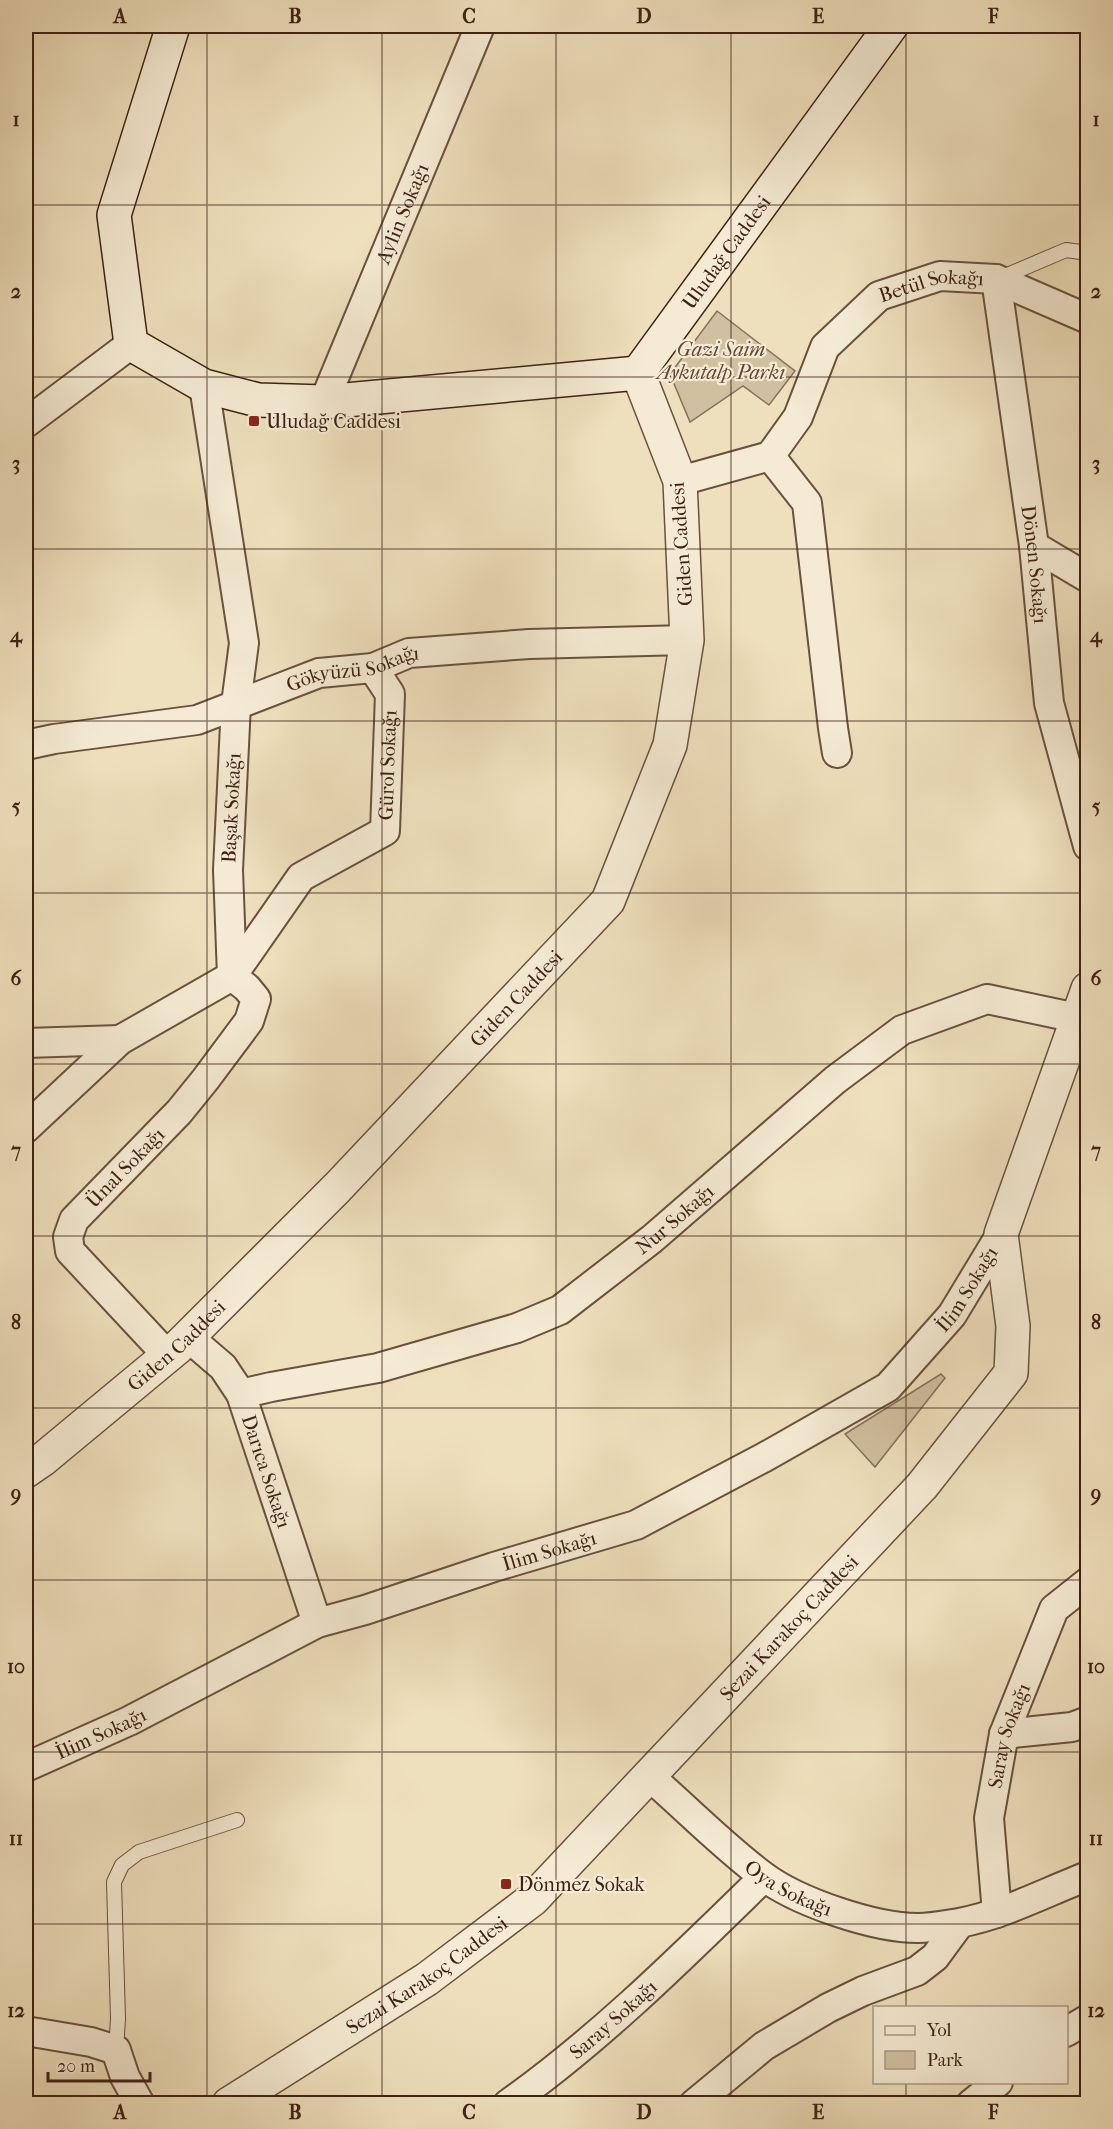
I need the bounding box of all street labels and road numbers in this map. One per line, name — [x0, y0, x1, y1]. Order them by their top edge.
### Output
street label: Aylin Sokağı — [371, 160, 434, 268]
street label: Uludağ Caddesi — [677, 191, 776, 314]
street label: Betül Sokağı — [876, 265, 985, 307]
street label: Giden Caddesi — [666, 481, 697, 607]
street label: Dönen Sokağı — [1016, 504, 1052, 625]
street label: Gökyüzü Sokağı — [283, 641, 420, 697]
street label: Gürol Sokağı — [374, 710, 401, 821]
street label: Başak Sokağı — [217, 752, 246, 863]
street label: Giden Caddesi — [465, 945, 568, 1052]
street label: Ünal Sokağı — [81, 1123, 169, 1213]
street label: Nur Sokağı — [631, 1180, 719, 1259]
street label: İlim Sokağı — [931, 1242, 1003, 1337]
street label: Giden Caddesi — [123, 1295, 230, 1396]
street label: Darıca Sokağı — [237, 1412, 296, 1531]
street label: İlim Sokağı — [499, 1526, 599, 1576]
street label: Sezai Karakoç Caddesi — [715, 1550, 863, 1705]
street label: Saray Sokağı — [984, 1680, 1035, 1790]
street label: İlim Sokağı — [52, 1703, 150, 1764]
street label: Oya Sokağı — [740, 1855, 835, 1921]
street label: Sezai Karakoç Caddesi — [342, 1911, 512, 2039]
street label: Saray Sokağı — [565, 1975, 662, 2064]

